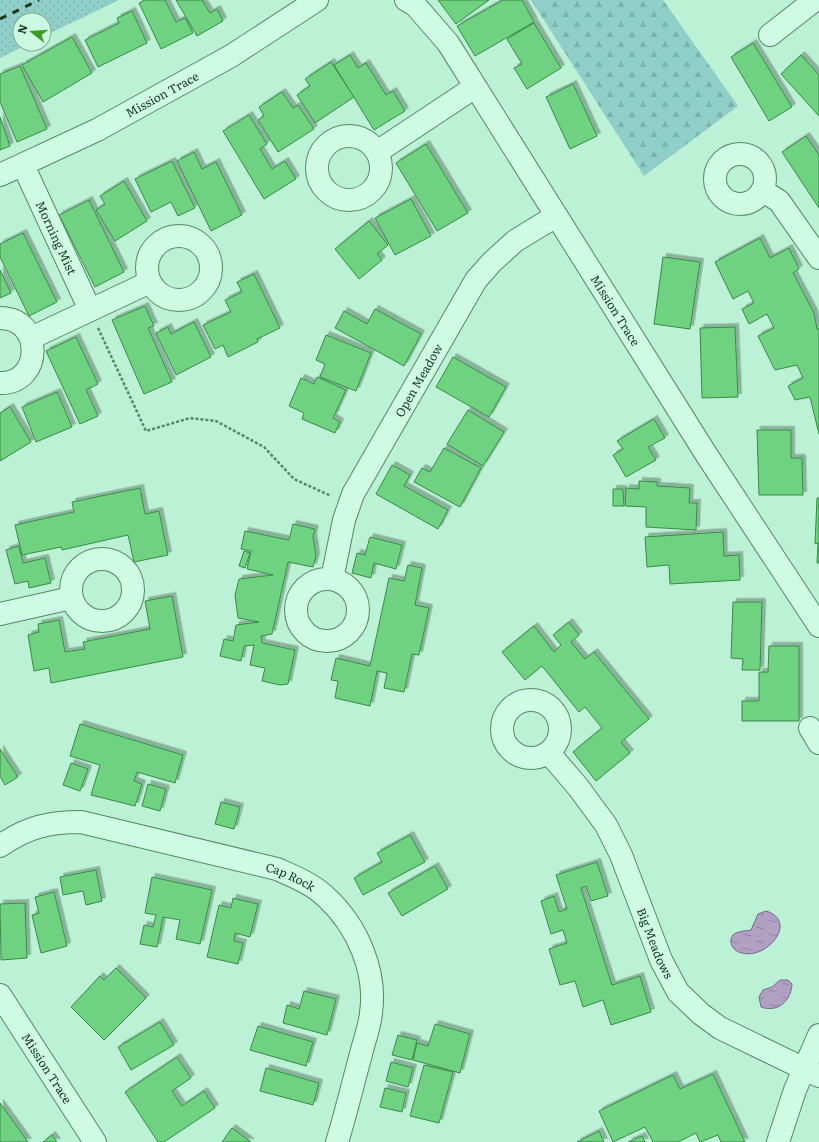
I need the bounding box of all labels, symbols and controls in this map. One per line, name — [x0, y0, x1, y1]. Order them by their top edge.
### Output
north arrow — [12, 12, 52, 52]
text: N — [12, 22, 30, 36]
street label: Mission Trace — [122, 67, 202, 122]
street label: Morning Mist — [32, 198, 81, 278]
street label: Mission Trace — [587, 271, 645, 349]
street label: Open Meadow — [390, 340, 447, 420]
street label: Cap Rock — [264, 858, 320, 896]
street label: Big Meadows — [633, 905, 679, 982]
street label: Mission Trace — [18, 1029, 77, 1107]

